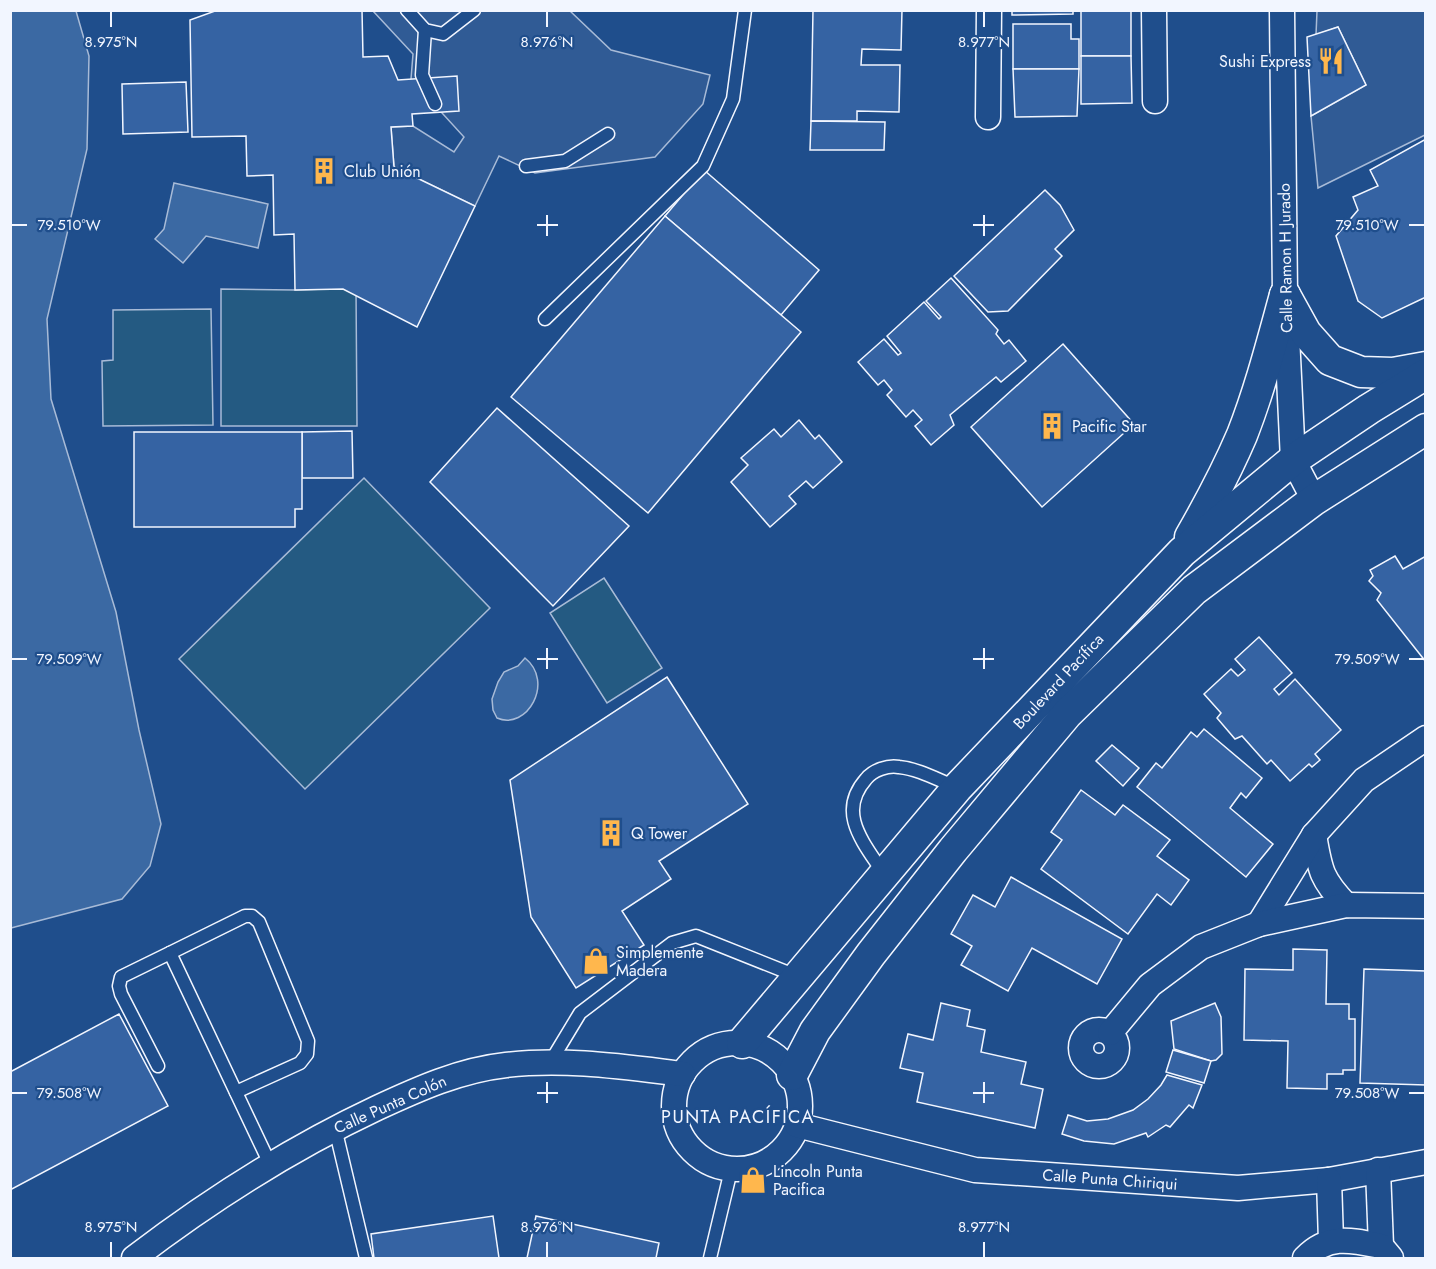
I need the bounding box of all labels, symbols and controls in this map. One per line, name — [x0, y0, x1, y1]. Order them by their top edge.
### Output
text: 8.975°N — [85, 31, 137, 53]
text: 8.976°N — [521, 31, 573, 53]
text: 8.977°N — [958, 31, 1010, 53]
restaurant icon: Sushi Express — [1316, 46, 1346, 76]
place label: Sushi Express — [1219, 50, 1311, 73]
building icon: Club Unión — [309, 156, 339, 186]
place label: Club Unión — [344, 160, 421, 183]
street label: Calle Ramon H Jurado — [1273, 183, 1298, 333]
text: 79.510°W — [37, 214, 101, 236]
text: 79.510°W — [1335, 214, 1399, 236]
building icon: Pacific Star — [1037, 411, 1067, 441]
place label: Pacific Star — [1072, 415, 1147, 438]
street label: Boulevard Pacífica — [1008, 628, 1109, 734]
text: 79.509°W — [36, 648, 102, 670]
text: 79.509°W — [1334, 648, 1400, 670]
building icon: Q Tower — [596, 818, 626, 848]
place label: Q Tower — [631, 822, 688, 845]
place label: Simplemente Madera — [616, 941, 704, 982]
shop icon: Simplemente Madera — [581, 946, 611, 976]
street label: Calle Punta Colón — [330, 1069, 450, 1140]
text: 79.508°W — [37, 1082, 101, 1104]
text: 79.508°W — [1335, 1082, 1399, 1104]
district label: PUNTA PACÍFICA — [661, 1104, 815, 1130]
place label: Lincoln Punta Pacifica — [773, 1160, 863, 1201]
street label: Calle Punta Chiriqui — [1042, 1163, 1178, 1196]
shop icon: Lincoln Punta Pacifica — [738, 1165, 768, 1195]
text: 8.975°N — [85, 1216, 137, 1238]
text: 8.976°N — [521, 1216, 573, 1238]
text: 8.977°N — [958, 1216, 1010, 1238]

